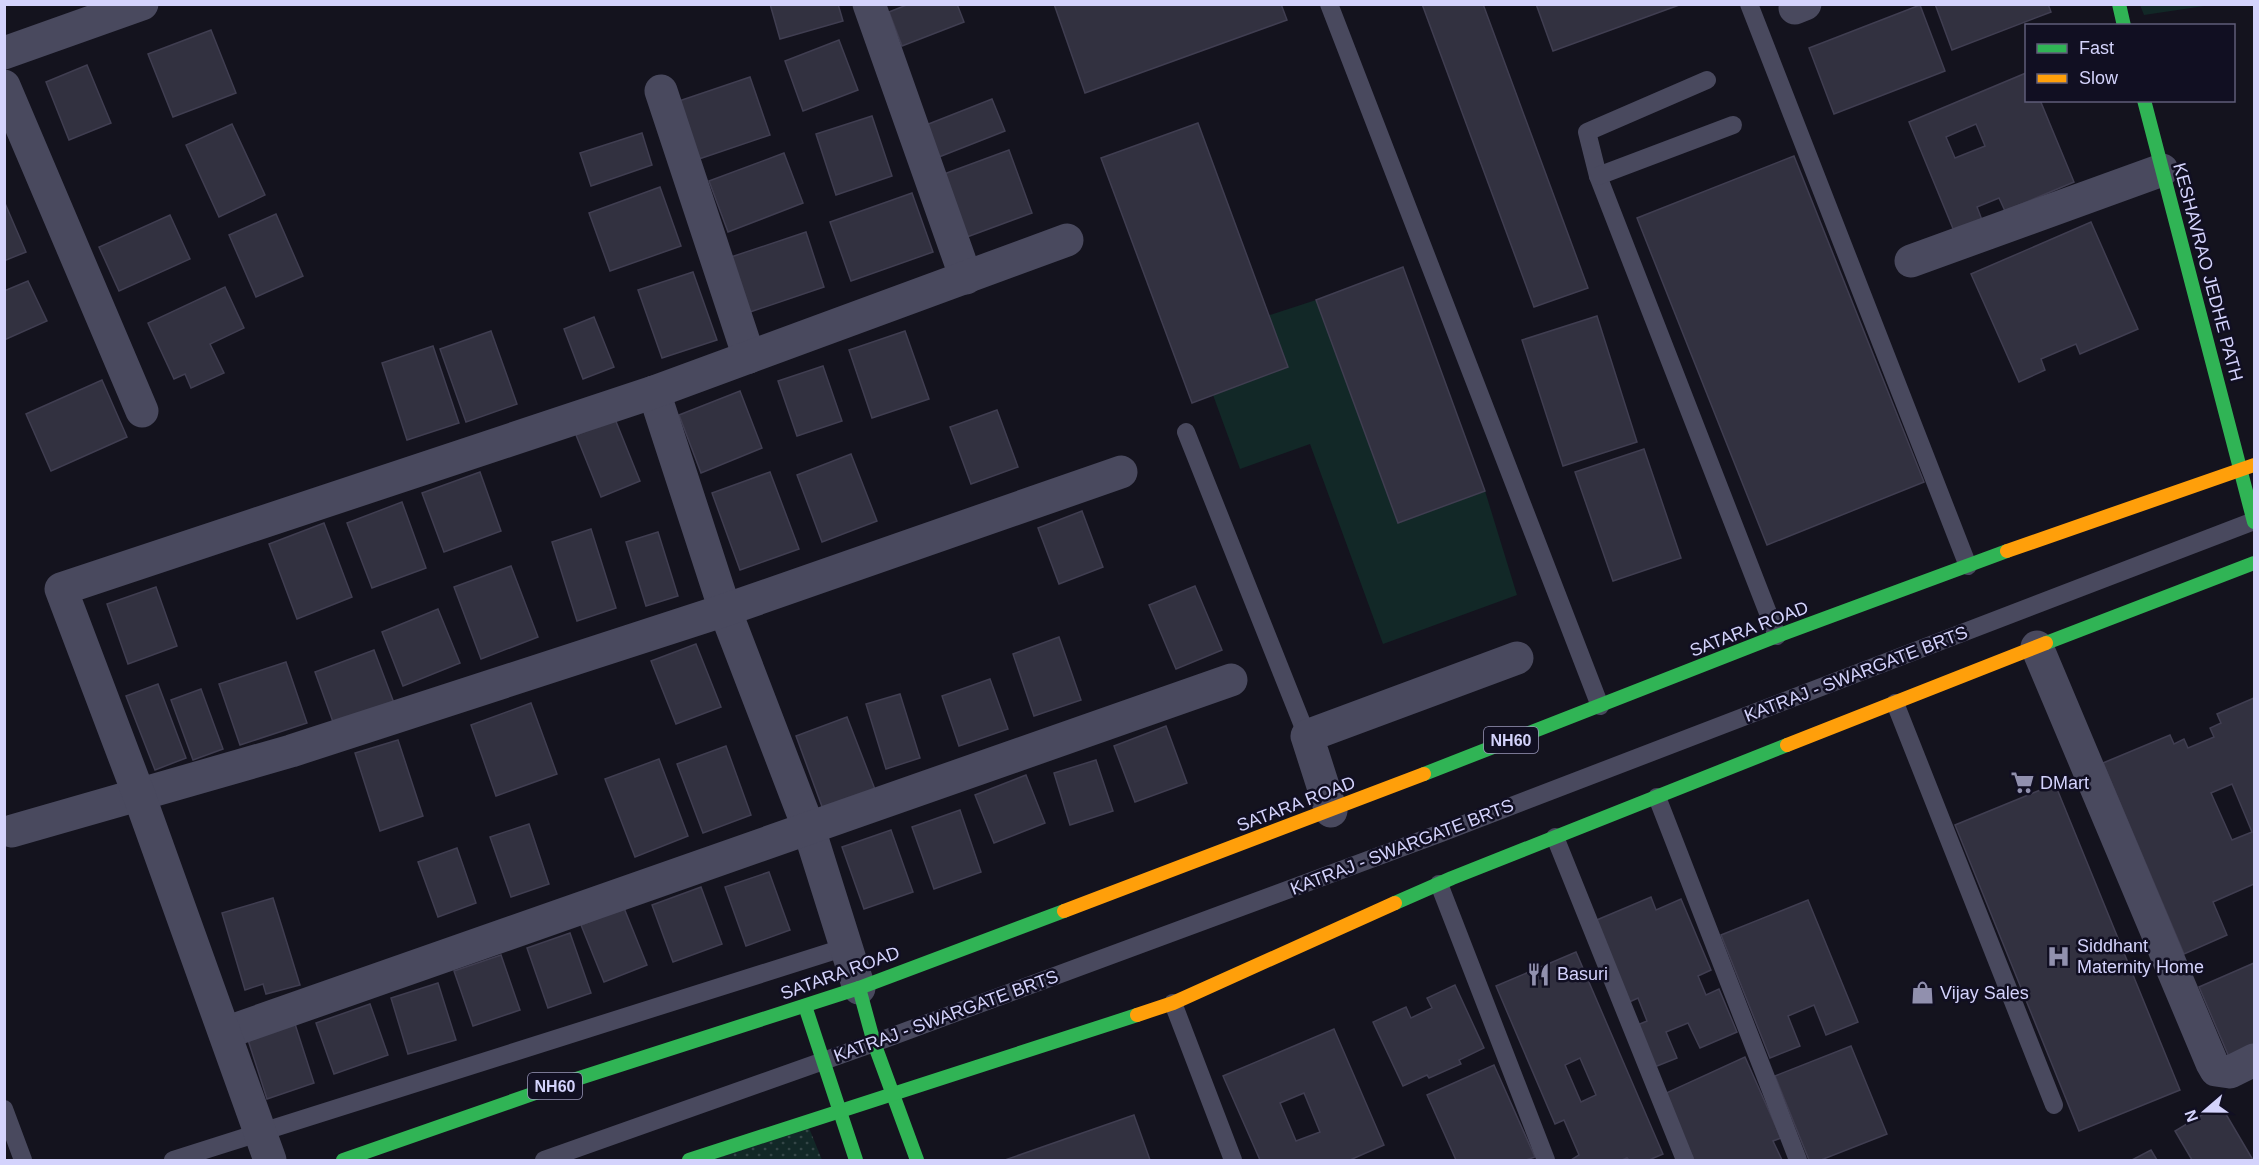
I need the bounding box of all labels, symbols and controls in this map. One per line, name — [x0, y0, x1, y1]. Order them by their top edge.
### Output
legend — [2025, 24, 2235, 102]
text: Fast — [2079, 38, 2114, 58]
text: Slow — [2079, 68, 2119, 88]
street label: KESHAVRAO JEDHE PATH — [2169, 161, 2247, 383]
street label: SATARA ROAD — [1687, 597, 1811, 661]
street label: KATRAJ - SWARGATE BRTS — [1742, 622, 1970, 726]
road number: NH60 — [1484, 727, 1538, 753]
supermarket icon: DMart — [2009, 770, 2035, 796]
street label: SATARA ROAD — [1234, 772, 1358, 836]
place label: DMart — [2040, 773, 2089, 793]
street label: KATRAJ - SWARGATE BRTS — [1288, 795, 1516, 899]
place label: Siddhant Maternity Home — [2077, 936, 2204, 977]
street label: SATARA ROAD — [778, 942, 902, 1004]
hospital icon: Siddhant Maternity Home — [2046, 943, 2072, 969]
restaurant icon: Basuri — [1526, 961, 1552, 987]
place label: Basuri — [1557, 964, 1608, 984]
street label: KATRAJ - SWARGATE BRTS — [831, 966, 1061, 1066]
shop icon: Vijay Sales — [1909, 980, 1935, 1006]
place label: Vijay Sales — [1940, 983, 2029, 1003]
road number: NH60 — [528, 1073, 582, 1099]
north arrow — [2175, 1081, 2235, 1141]
text: N — [2181, 1108, 2201, 1124]

